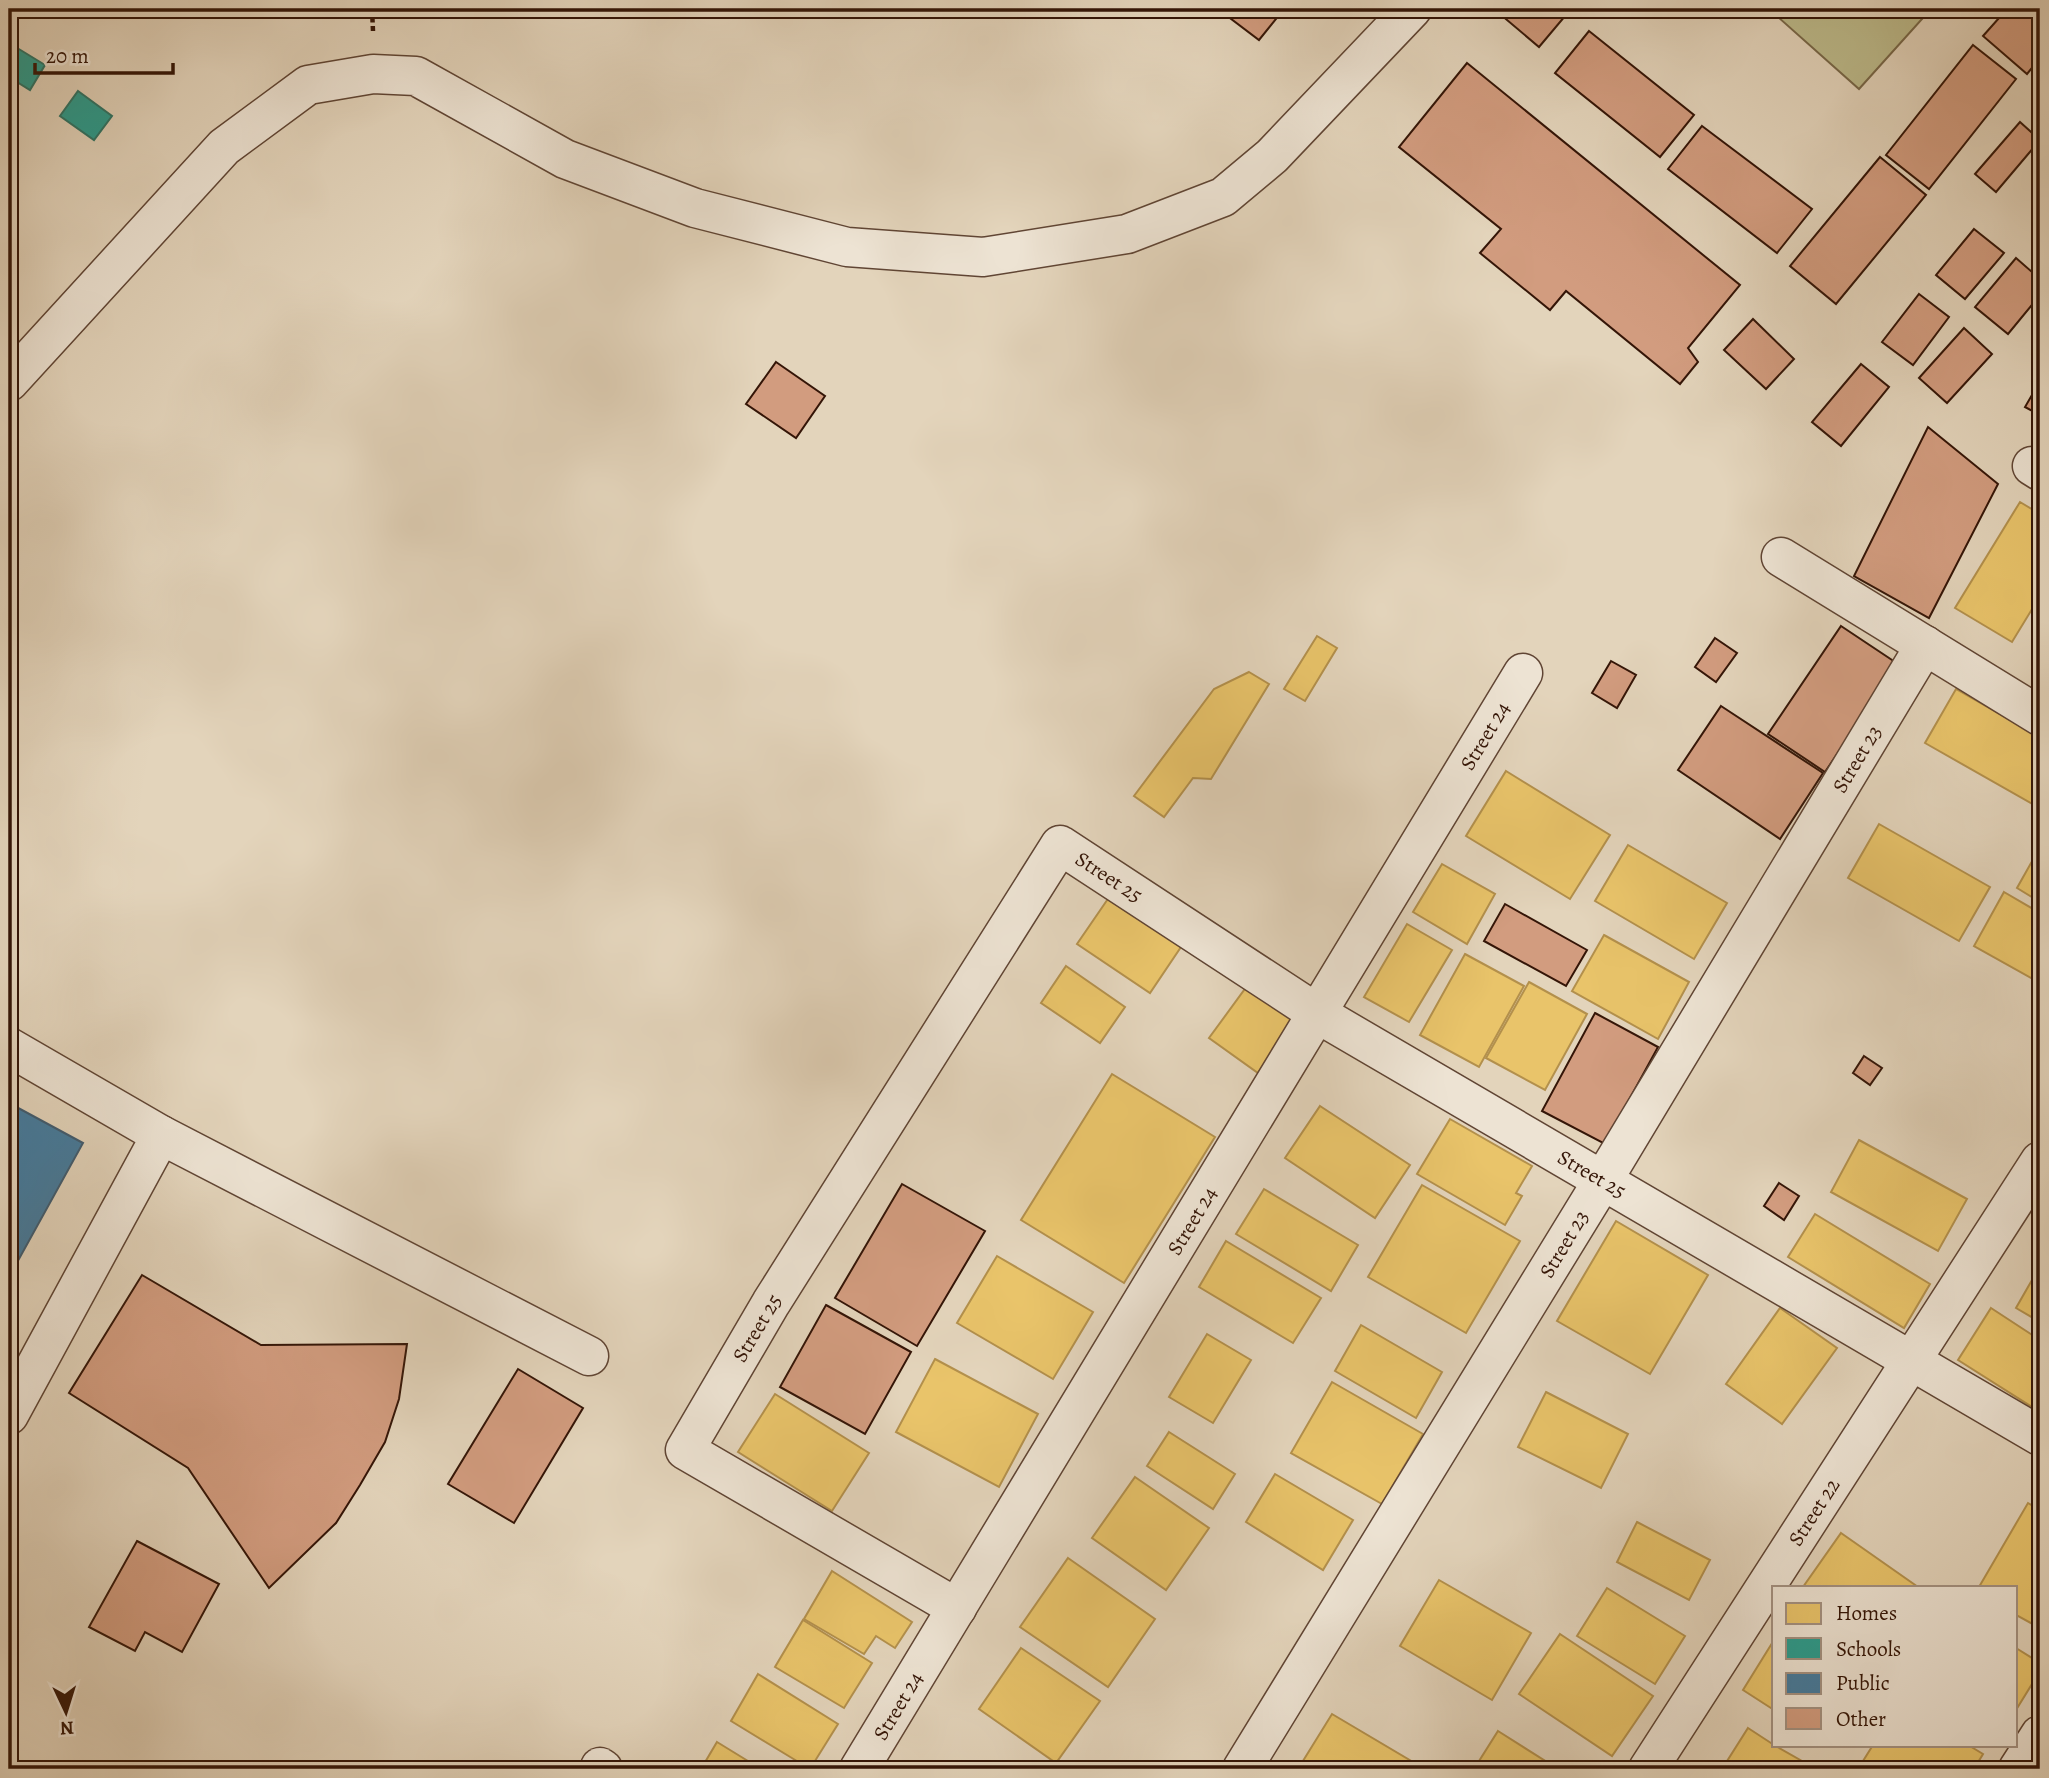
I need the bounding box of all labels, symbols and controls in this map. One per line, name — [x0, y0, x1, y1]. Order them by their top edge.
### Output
scale bar — [35, 32, 173, 76]
text: 20 m — [46, 42, 89, 70]
street label: Street 24 — [1454, 697, 1516, 775]
street label: Street 23 — [1826, 720, 1888, 798]
street label: Street 25 — [1070, 845, 1148, 909]
street label: Street 25 — [1553, 1143, 1631, 1205]
street label: Street 24 — [1161, 1182, 1223, 1260]
street label: Street 23 — [1533, 1205, 1595, 1283]
street label: Street 25 — [726, 1289, 788, 1367]
street label: Street 22 — [1782, 1473, 1846, 1551]
legend — [1772, 1586, 2018, 1746]
text: Homes — [1836, 1599, 1897, 1627]
text: Schools — [1836, 1635, 1901, 1663]
street label: Street 24 — [867, 1667, 929, 1745]
text: Public — [1836, 1669, 1890, 1697]
north arrow — [32, 1676, 102, 1746]
text: Other — [1836, 1705, 1886, 1733]
text: N — [59, 1715, 75, 1741]

